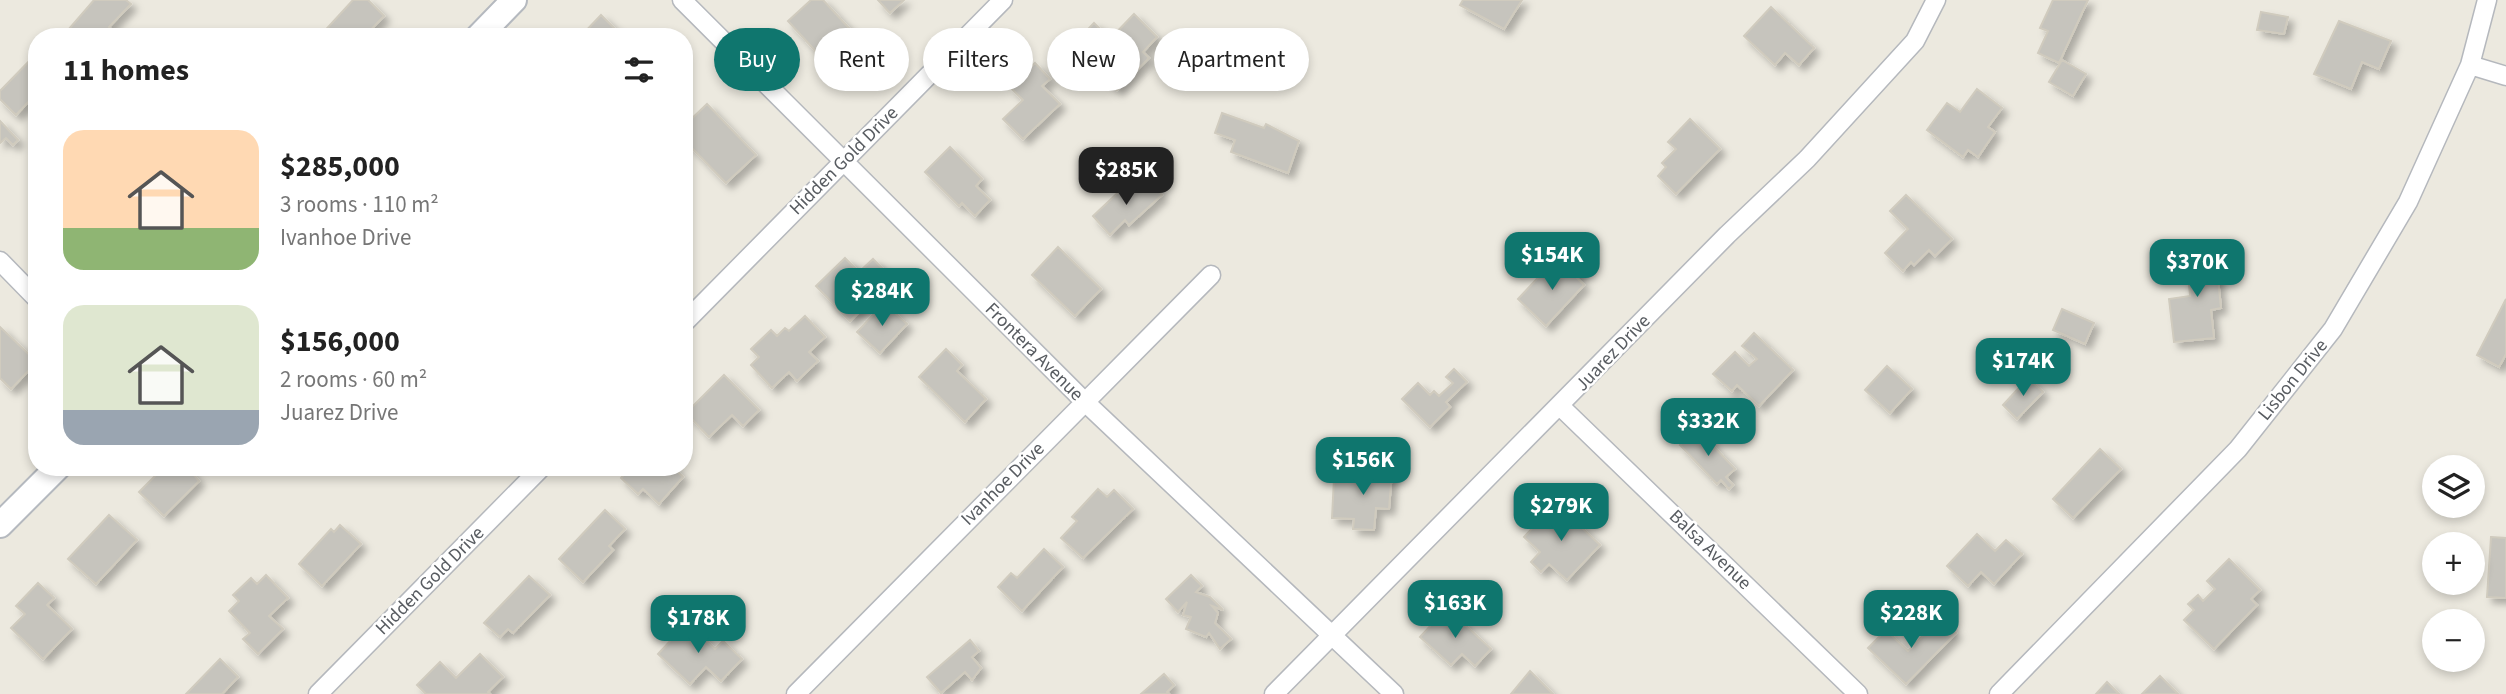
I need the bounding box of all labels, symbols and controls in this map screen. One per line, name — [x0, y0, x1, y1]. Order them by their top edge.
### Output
chip: Buy — [714, 28, 800, 91]
chip: Rent — [814, 28, 909, 91]
chip: Filters — [923, 28, 1033, 91]
chip: New — [1047, 28, 1140, 91]
chip: Apartment — [1154, 28, 1309, 91]
text: 11 homes — [63, 49, 189, 92]
icon: filters — [620, 51, 658, 89]
street label: Hidden Gold Drive — [783, 100, 905, 222]
text: $285,000 — [280, 145, 400, 188]
pin: $285K — [1077, 148, 1175, 207]
text: $285K — [1095, 153, 1157, 186]
icon: home — [119, 158, 203, 242]
text: 3 rooms · 110 m² — [280, 188, 439, 221]
text: Ivanhoe Drive — [280, 221, 411, 254]
pin: $154K — [1503, 232, 1601, 292]
text: $154K — [1521, 238, 1583, 271]
pin: $370K — [2148, 240, 2246, 299]
text: $370K — [2166, 245, 2228, 278]
pin: $284K — [833, 268, 931, 328]
text: $284K — [851, 274, 913, 307]
street label: Frontera Avenue — [979, 297, 1089, 407]
street label: Juarez Drive — [1569, 308, 1657, 398]
text: $156,000 — [280, 320, 400, 363]
icon: home — [119, 333, 203, 417]
street label: Lisbon Drive — [2252, 333, 2334, 427]
pin: $174K — [1974, 338, 2072, 398]
text: $174K — [1992, 344, 2054, 377]
text: 2 rooms · 60 m² — [280, 363, 427, 396]
text: Juarez Drive — [280, 396, 399, 429]
pin: $332K — [1659, 398, 1757, 458]
text: $332K — [1677, 404, 1739, 437]
street label: Ivanhoe Drive — [955, 436, 1051, 532]
pin: $156K — [1314, 438, 1412, 497]
text: $156K — [1332, 443, 1394, 476]
map controls — [2422, 455, 2485, 672]
button: layers — [2422, 455, 2485, 518]
pin: $279K — [1512, 484, 1610, 543]
text: $279K — [1530, 489, 1592, 522]
street label: Balsa Avenue — [1663, 504, 1757, 596]
street label: Hidden Gold Drive — [369, 520, 491, 642]
button: + — [2422, 532, 2485, 595]
pin: $163K — [1406, 580, 1504, 640]
text: $163K — [1424, 586, 1486, 619]
pin: $228K — [1862, 590, 1960, 650]
pin: $178K — [649, 596, 747, 655]
text: $228K — [1880, 596, 1942, 629]
text: $178K — [667, 601, 729, 634]
button: − — [2422, 609, 2485, 672]

